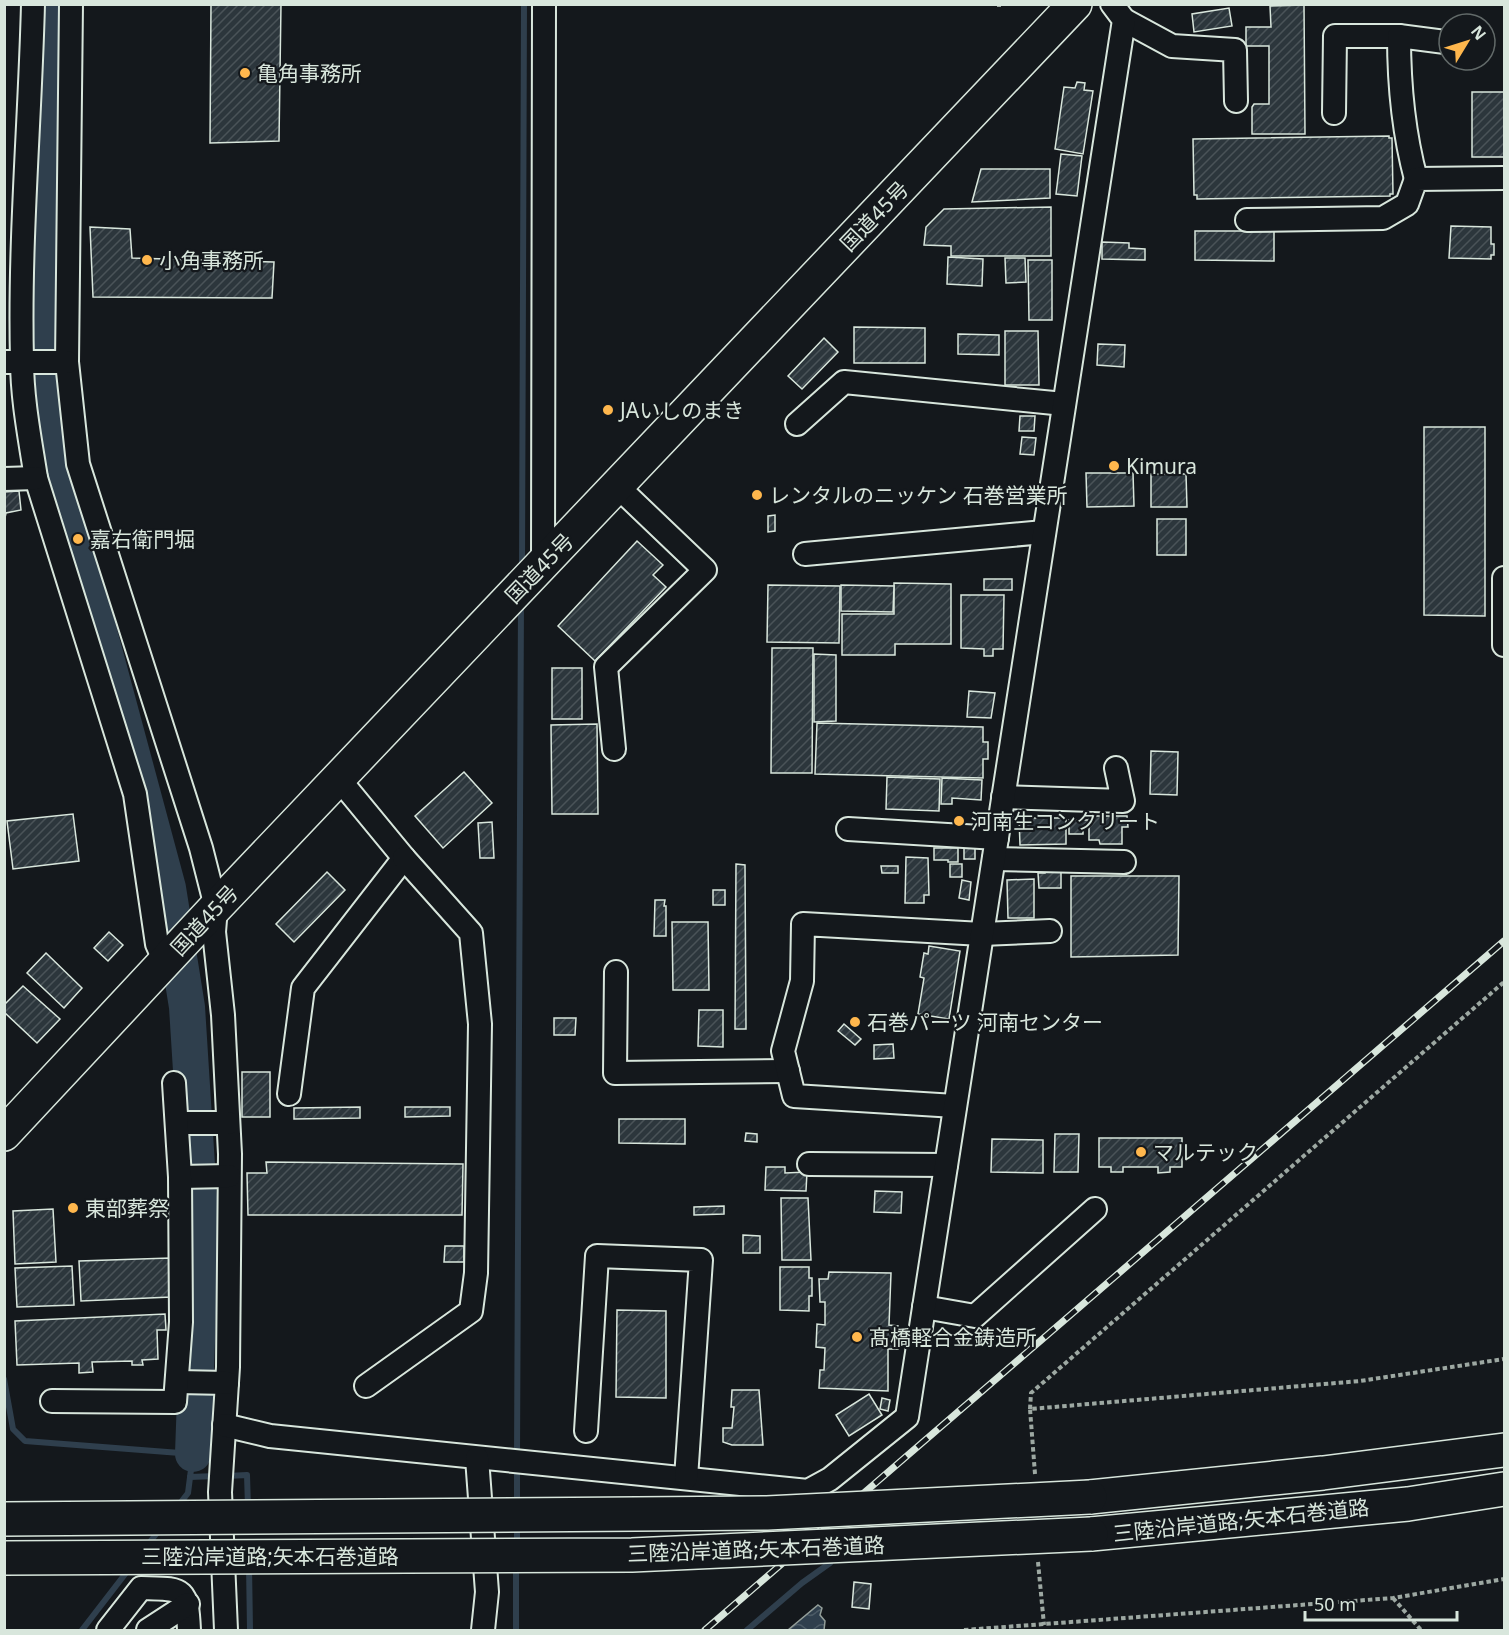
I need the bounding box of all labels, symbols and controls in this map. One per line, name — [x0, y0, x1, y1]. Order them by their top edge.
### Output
north arrow — [1437, 12, 1497, 72]
text: N — [1466, 21, 1491, 45]
place label: 亀角事務所 — [257, 59, 362, 87]
marker: 亀角事務所 — [238, 66, 252, 80]
street label: 国道45号 — [834, 175, 914, 257]
place label: 小角事務所 — [159, 246, 264, 274]
marker: 小角事務所 — [140, 253, 154, 267]
place label: JAいしのまき — [618, 396, 744, 424]
marker: JAいしのまき — [601, 403, 615, 417]
place label: Kimura — [1126, 452, 1197, 480]
marker: Kimura — [1107, 459, 1121, 473]
place label: レンタルのニッケン 石巻営業所 — [769, 481, 1068, 509]
marker: レンタルのニッケン 石巻営業所 — [750, 488, 764, 502]
place label: 嘉右衛門堀 — [90, 525, 195, 553]
street label: 国道45号 — [499, 527, 579, 609]
marker: 嘉右衛門堀 — [71, 532, 85, 546]
place label: 河南生コンクリート — [971, 807, 1160, 835]
marker: 河南生コンクリート — [952, 814, 966, 828]
street label: 国道45号 — [164, 879, 244, 961]
place label: 石巻パーツ 河南センター — [867, 1008, 1103, 1036]
marker: 石巻パーツ 河南センター — [848, 1015, 862, 1029]
place label: マルテック — [1153, 1138, 1258, 1166]
marker: マルテック — [1134, 1145, 1148, 1159]
place label: 東部葬祭 — [85, 1194, 169, 1222]
marker: 東部葬祭 — [66, 1201, 80, 1215]
place label: 髙橋軽合金鋳造所 — [869, 1323, 1037, 1351]
marker: 髙橋軽合金鋳造所 — [850, 1330, 864, 1344]
street label: 三陸沿岸道路;矢本石巻道路 — [1111, 1493, 1371, 1547]
street label: 三陸沿岸道路;矢本石巻道路 — [627, 1531, 885, 1567]
street label: 三陸沿岸道路;矢本石巻道路 — [141, 1542, 399, 1570]
scale bar — [1305, 1584, 1456, 1622]
text: 50 m — [1314, 1592, 1356, 1616]

